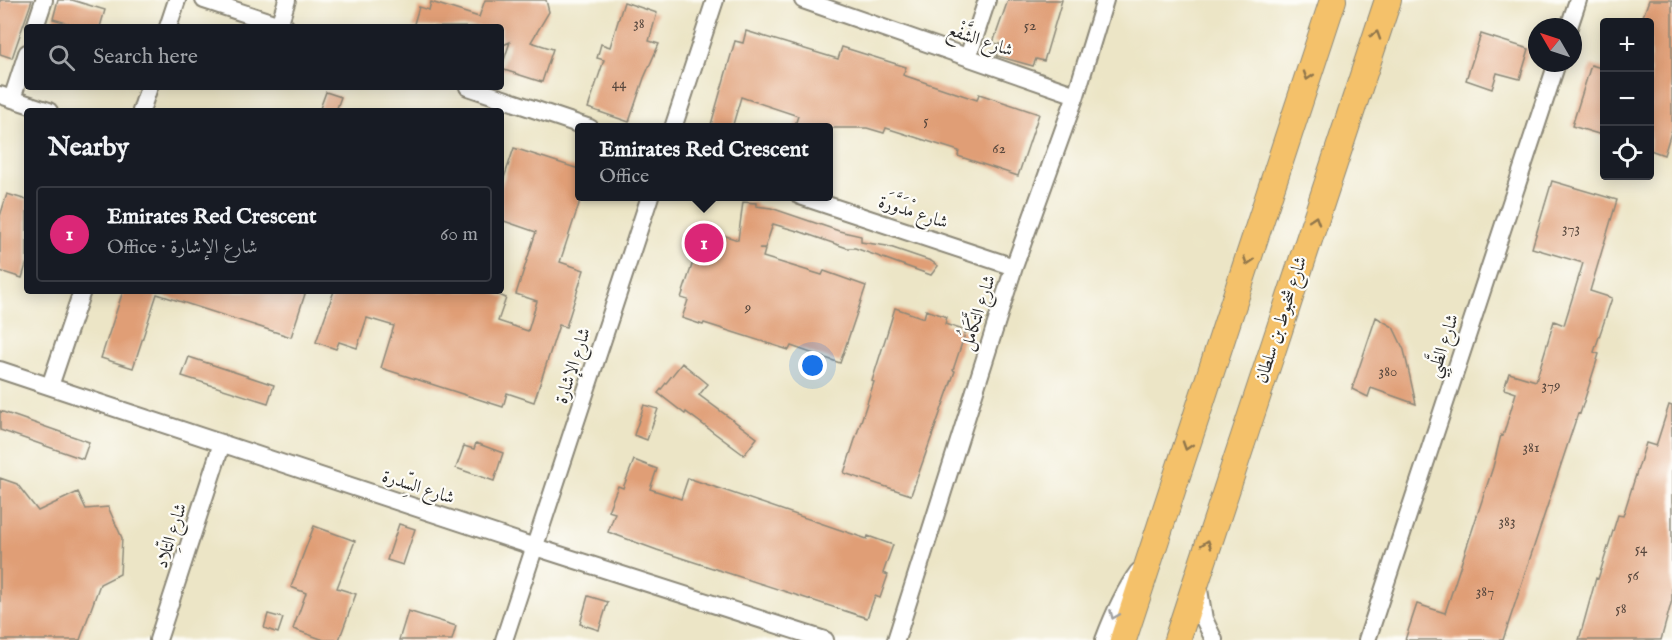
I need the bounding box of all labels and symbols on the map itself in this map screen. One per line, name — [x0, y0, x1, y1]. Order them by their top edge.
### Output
house number: 38 — [633, 14, 645, 33]
street label: شارع الشَّفْع — [943, 14, 1018, 66]
house number: 52 — [1024, 16, 1036, 35]
north arrow — [1528, 18, 1582, 72]
one-way arrow — [1369, 30, 1382, 41]
one-way arrow — [1303, 70, 1315, 81]
house number: 44 — [612, 74, 627, 93]
house number: 5 — [923, 111, 929, 130]
house number: 62 — [992, 139, 1006, 158]
street label: شارع مْدَوَّرَة — [875, 186, 952, 237]
one-way arrow — [1308, 215, 1320, 226]
house number: 373 — [1562, 219, 1580, 238]
pin: 1 — [684, 220, 724, 266]
street label: شارع شخبوط بن سلطان — [1251, 254, 1315, 387]
one-way arrow — [1242, 255, 1255, 266]
street label: شارع التَّكَامُل — [951, 271, 1004, 354]
house number: 9 — [744, 298, 751, 317]
street label: شارع الظَّبِي — [1418, 310, 1469, 382]
street label: شارع الإشارة — [551, 325, 599, 408]
your location — [798, 351, 827, 380]
house number: 380 — [1379, 362, 1397, 381]
house number: 379 — [1541, 376, 1561, 395]
house number: 381 — [1522, 438, 1540, 457]
one-way arrow — [1182, 440, 1194, 451]
street label: شارع السِّدرة — [378, 464, 458, 512]
street label: شارع التِّلاد — [149, 500, 195, 572]
house number: 383 — [1498, 512, 1516, 531]
one-way arrow — [1200, 539, 1213, 550]
house number: 54 — [1635, 539, 1648, 558]
house number: 56 — [1627, 566, 1640, 585]
house number: 387 — [1476, 582, 1494, 601]
house number: 58 — [1615, 599, 1627, 618]
one-way arrow — [1109, 609, 1121, 620]

